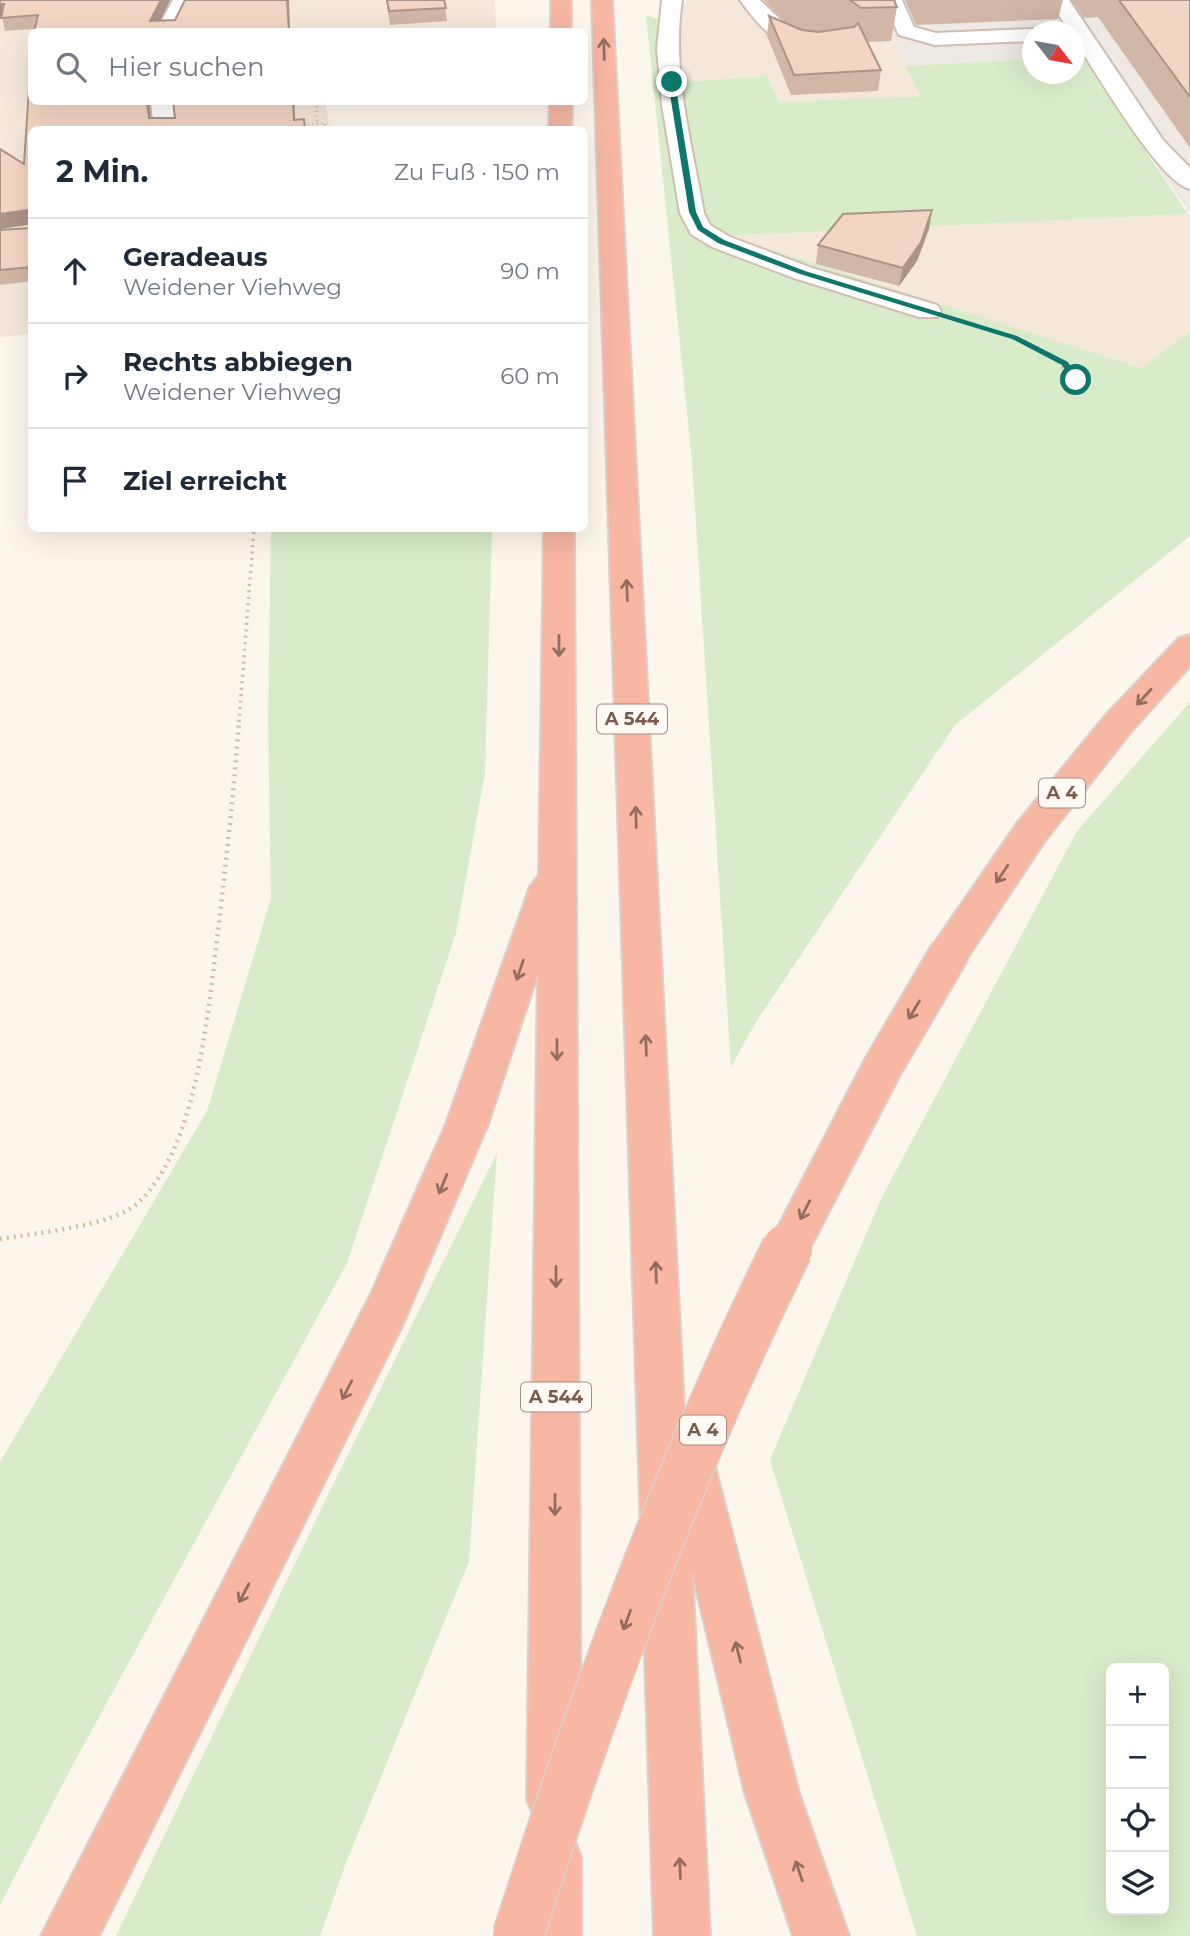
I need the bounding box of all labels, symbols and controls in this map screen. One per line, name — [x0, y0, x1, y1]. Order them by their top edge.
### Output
north arrow — [1022, 21, 1085, 84]
search box — [28, 28, 588, 105]
one-way arrow — [597, 38, 610, 61]
icon: search — [52, 48, 90, 86]
text: Hier suchen — [108, 51, 265, 83]
route end — [656, 66, 687, 97]
text: 2 Min. — [56, 153, 148, 190]
text: Zu Fuß · 150 m — [394, 158, 560, 186]
text: Geradeaus — [123, 241, 268, 273]
icon: ahead — [56, 252, 94, 290]
text: 90 m — [500, 257, 560, 285]
text: Weidener Viehweg — [123, 273, 342, 301]
text: Rechts abbiegen — [123, 346, 353, 378]
icon: right — [56, 357, 94, 395]
text: 60 m — [500, 362, 560, 390]
route start — [1060, 364, 1091, 395]
text: Weidener Viehweg — [123, 378, 342, 406]
icon: arrive — [56, 462, 94, 500]
text: Ziel erreicht — [123, 465, 287, 497]
one-way arrow — [620, 579, 633, 602]
one-way arrow — [552, 634, 566, 657]
one-way arrow — [1135, 688, 1152, 705]
road number: A 544 — [597, 704, 667, 734]
road number: A 4 — [1039, 778, 1085, 808]
one-way arrow — [630, 806, 643, 829]
one-way arrow — [995, 864, 1009, 884]
one-way arrow — [513, 958, 525, 980]
one-way arrow — [907, 1000, 922, 1019]
one-way arrow — [639, 1033, 652, 1056]
one-way arrow — [550, 1038, 564, 1061]
one-way arrow — [435, 1172, 448, 1194]
one-way arrow — [798, 1199, 812, 1219]
one-way arrow — [649, 1261, 662, 1284]
one-way arrow — [549, 1265, 563, 1288]
one-way arrow — [339, 1379, 353, 1400]
road number: A 544 — [521, 1382, 591, 1412]
road number: A 4 — [680, 1415, 726, 1444]
one-way arrow — [548, 1493, 562, 1516]
one-way arrow — [237, 1582, 250, 1603]
one-way arrow — [619, 1609, 632, 1631]
one-way arrow — [731, 1642, 744, 1664]
map controls — [1106, 1663, 1169, 1915]
button: + — [1106, 1663, 1169, 1726]
button: − — [1106, 1726, 1169, 1789]
button: locate — [1106, 1789, 1169, 1852]
button: layers — [1106, 1852, 1169, 1915]
one-way arrow — [673, 1857, 686, 1880]
one-way arrow — [792, 1861, 804, 1883]

